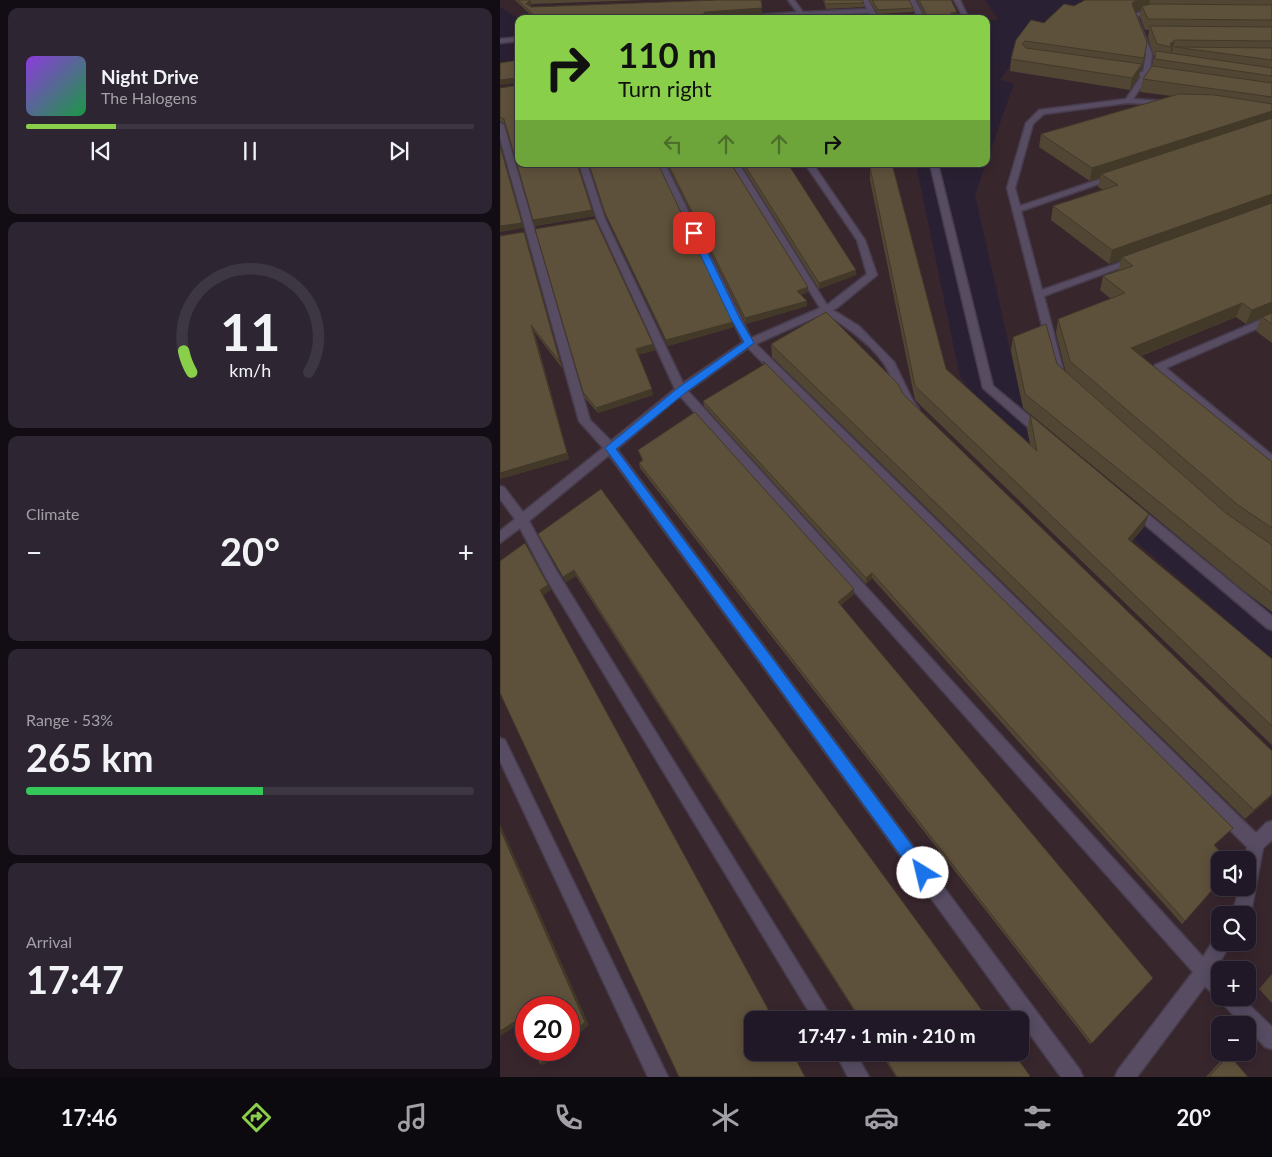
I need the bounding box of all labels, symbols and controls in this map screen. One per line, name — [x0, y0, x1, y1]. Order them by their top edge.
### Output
text: 110 m — [618, 33, 717, 75]
icon: right — [535, 35, 600, 100]
text: Night Drive — [101, 65, 199, 88]
text: Turn right — [618, 75, 712, 102]
text: The Halogens — [101, 88, 197, 107]
icon: left — [659, 130, 687, 158]
icon: ahead — [712, 130, 740, 158]
icon: ahead — [765, 130, 793, 158]
icon: right — [818, 130, 846, 158]
icon: previous — [87, 137, 115, 165]
icon: pause — [236, 137, 264, 165]
icon: next — [385, 137, 413, 165]
pin — [673, 212, 715, 254]
icon: arrive — [680, 219, 708, 247]
text: 11 — [220, 300, 280, 362]
text: km/h — [229, 359, 271, 381]
text: Climate — [26, 504, 79, 523]
text: 20° — [220, 528, 280, 574]
text: − — [26, 535, 42, 569]
text: + — [458, 535, 474, 569]
text: Range · 53% — [26, 710, 113, 729]
text: 265 km — [26, 734, 154, 780]
position arrow — [896, 846, 948, 898]
map controls — [1211, 851, 1256, 1061]
button: sound — [1211, 851, 1256, 896]
button: search — [1211, 906, 1256, 951]
text: Arrival — [26, 932, 72, 951]
text: 17:47 — [26, 956, 124, 1002]
button: + — [1211, 961, 1256, 1006]
speed limit sign: 20 — [515, 996, 580, 1061]
button: − — [1211, 1016, 1256, 1061]
text: 17:47 · 1 min · 210 m — [797, 1024, 976, 1047]
icon: directions — [239, 1100, 274, 1135]
icon: music — [395, 1100, 430, 1135]
icon: phone — [551, 1100, 586, 1135]
icon: climate — [708, 1100, 743, 1135]
icon: car — [864, 1100, 899, 1135]
icon: filters — [1020, 1100, 1055, 1135]
text: 17:46 — [61, 1104, 117, 1131]
text: 20° — [1177, 1104, 1211, 1131]

